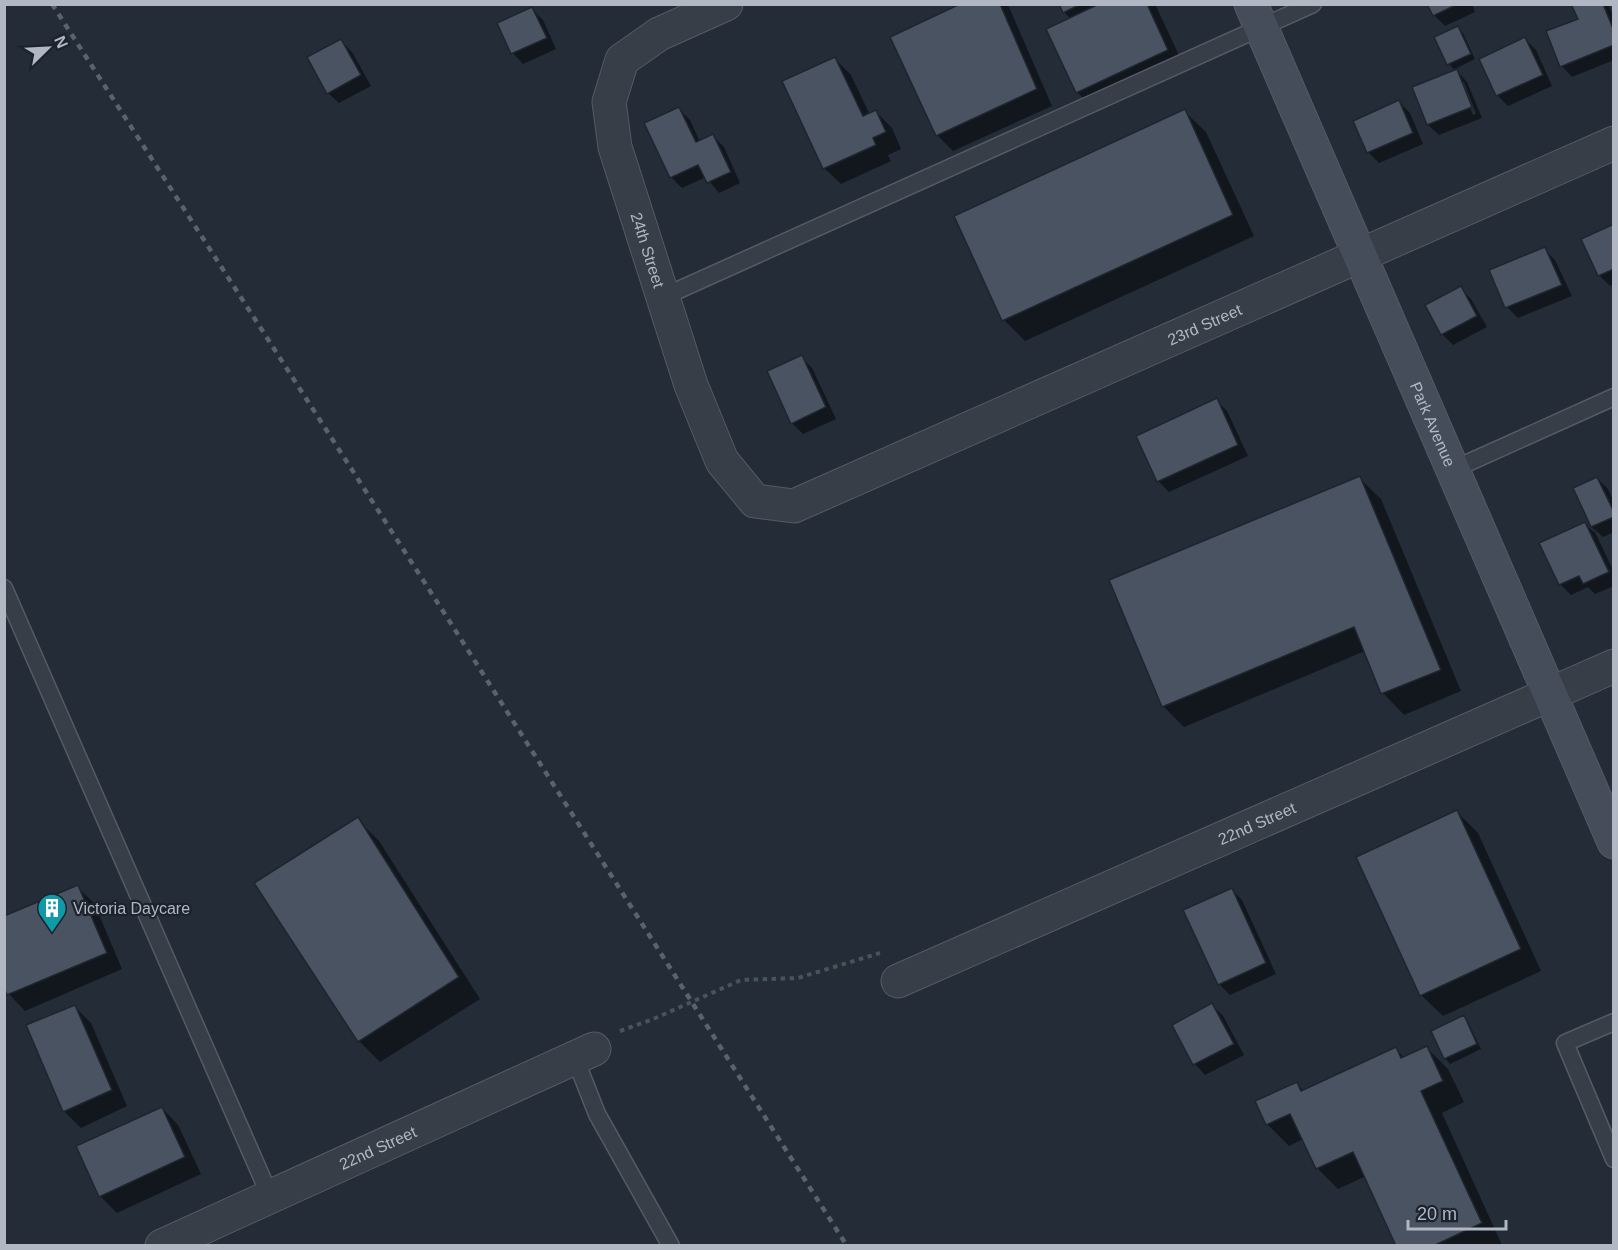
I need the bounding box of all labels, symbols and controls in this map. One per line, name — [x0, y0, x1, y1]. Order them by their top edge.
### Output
north arrow — [18, 18, 78, 78]
text: N — [51, 33, 71, 51]
street label: 24th Street — [628, 210, 668, 290]
street label: 23rd Street — [1165, 300, 1245, 348]
street label: Park Avenue — [1407, 379, 1459, 469]
street label: 22nd Street — [1215, 798, 1299, 848]
building icon: Victoria Daycare — [36, 892, 68, 934]
place label: Victoria Daycare — [73, 900, 190, 917]
street label: 22nd Street — [336, 1123, 419, 1173]
scale bar — [1408, 1193, 1506, 1231]
text: 20 m — [1417, 1204, 1457, 1224]

